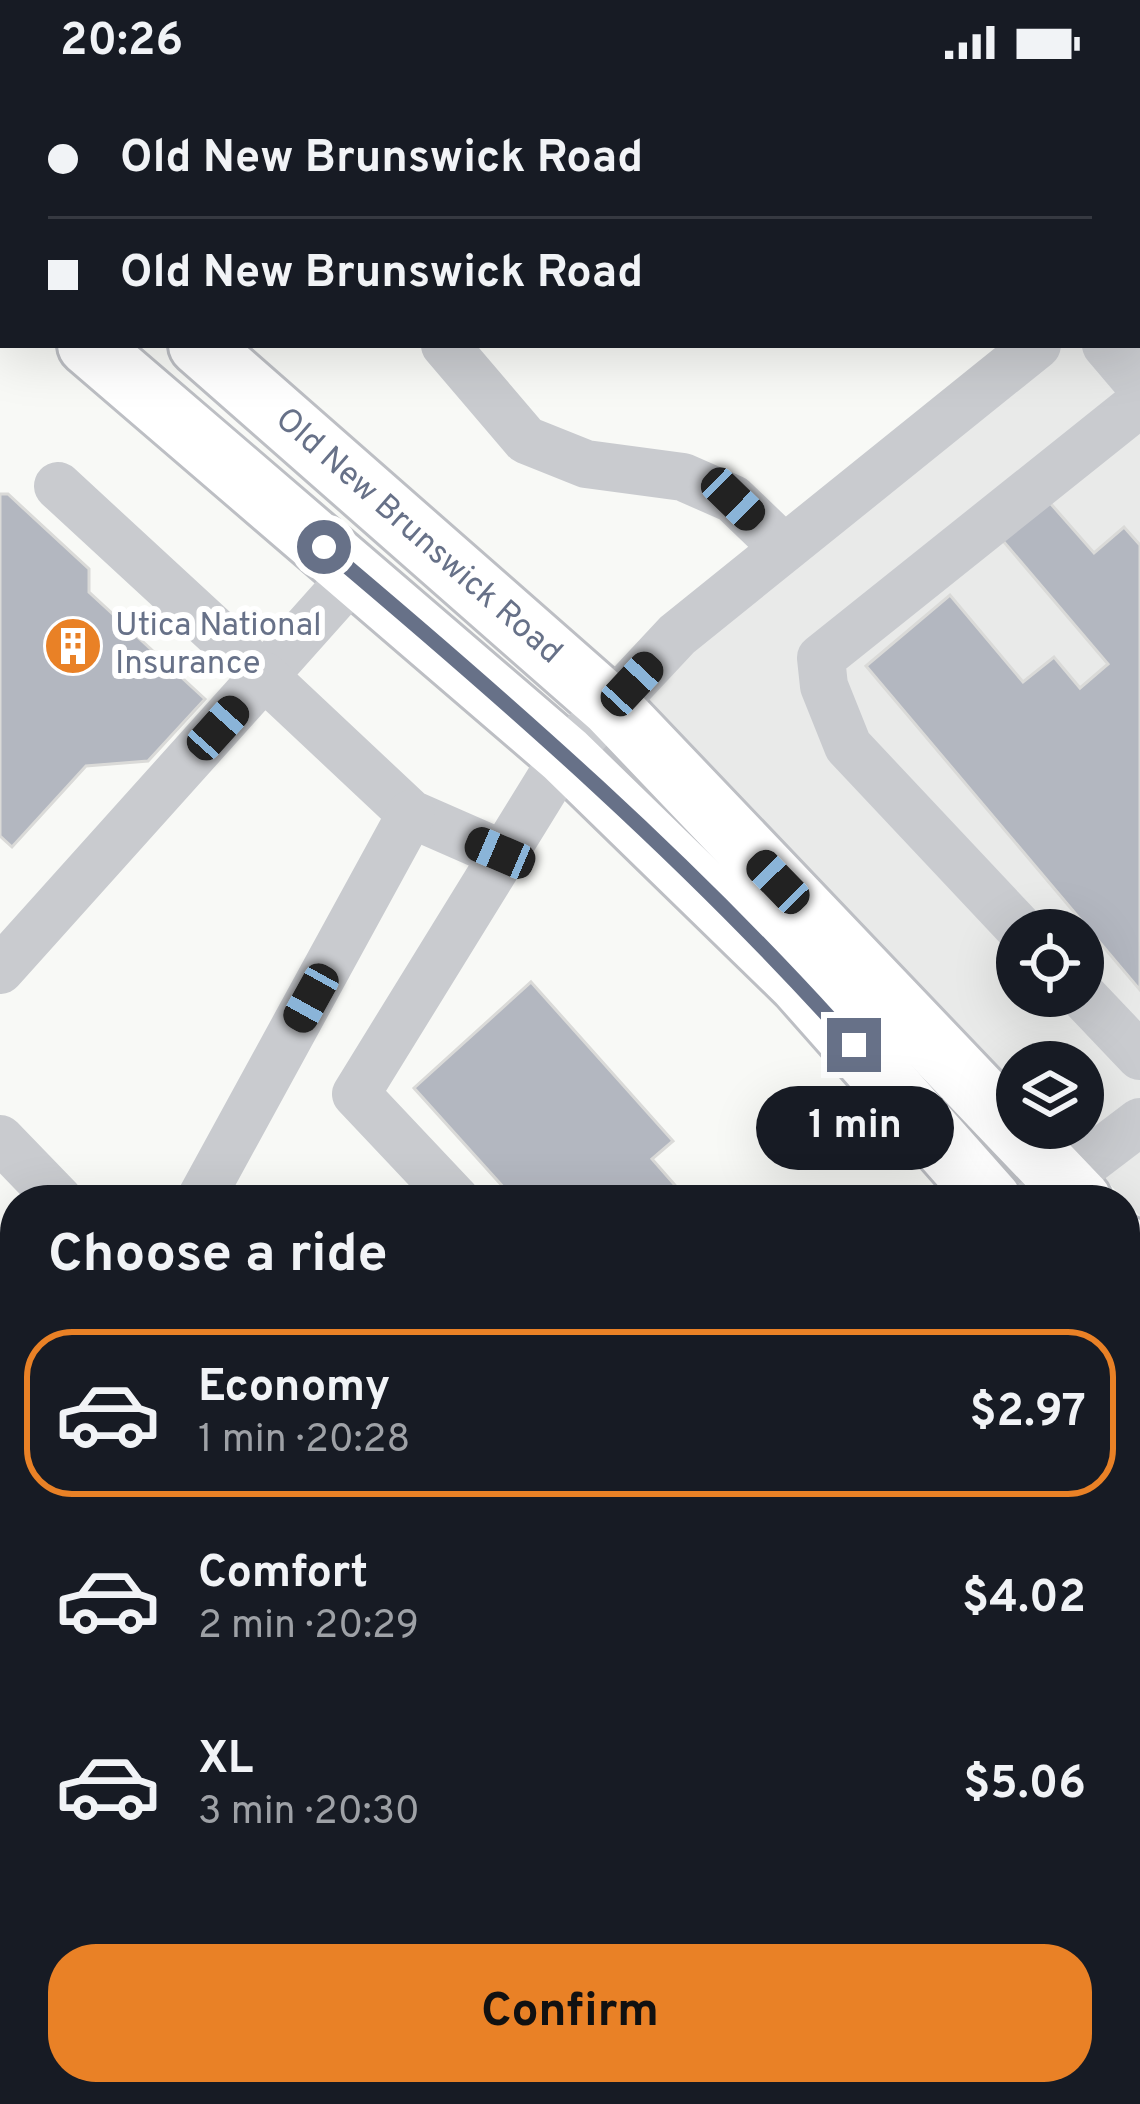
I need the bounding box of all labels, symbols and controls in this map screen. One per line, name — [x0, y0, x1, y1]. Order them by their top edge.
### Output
text: 20:26 — [60, 14, 183, 71]
text: Old New Brunswick Road — [120, 131, 643, 188]
text: Old New Brunswick Road — [120, 246, 643, 303]
street label: Old New Brunswick Road — [265, 400, 570, 674]
car — [695, 461, 771, 537]
route start — [297, 520, 351, 574]
place label: Utica National Insurance — [115, 606, 322, 686]
building icon: Utica National Insurance — [42, 615, 104, 677]
car — [594, 645, 670, 723]
car — [181, 689, 255, 767]
car — [460, 822, 540, 884]
car — [740, 844, 816, 920]
map controls — [996, 909, 1104, 1149]
button: locate — [996, 909, 1104, 1017]
car — [278, 958, 344, 1038]
route end — [827, 1018, 881, 1072]
button: layers — [996, 1041, 1104, 1149]
callout: 1 min — [755, 1087, 953, 1171]
text: 1 min — [808, 1103, 902, 1152]
text: Choose a ride — [48, 1222, 388, 1291]
icon: car — [54, 1359, 162, 1467]
text: Economy — [198, 1360, 390, 1417]
text: $2.97 — [969, 1385, 1086, 1442]
text: 1 min · 20:28 — [198, 1417, 410, 1466]
icon: car — [54, 1545, 162, 1653]
text: Comfort — [198, 1546, 368, 1603]
text: $4.02 — [962, 1571, 1086, 1628]
text: 2 min · 20:29 — [198, 1603, 419, 1652]
icon: car — [54, 1731, 162, 1839]
text: XL — [198, 1732, 253, 1789]
text: $5.06 — [963, 1757, 1086, 1814]
text: 3 min · 20:30 — [198, 1789, 420, 1838]
button: Confirm — [48, 1944, 1092, 2082]

